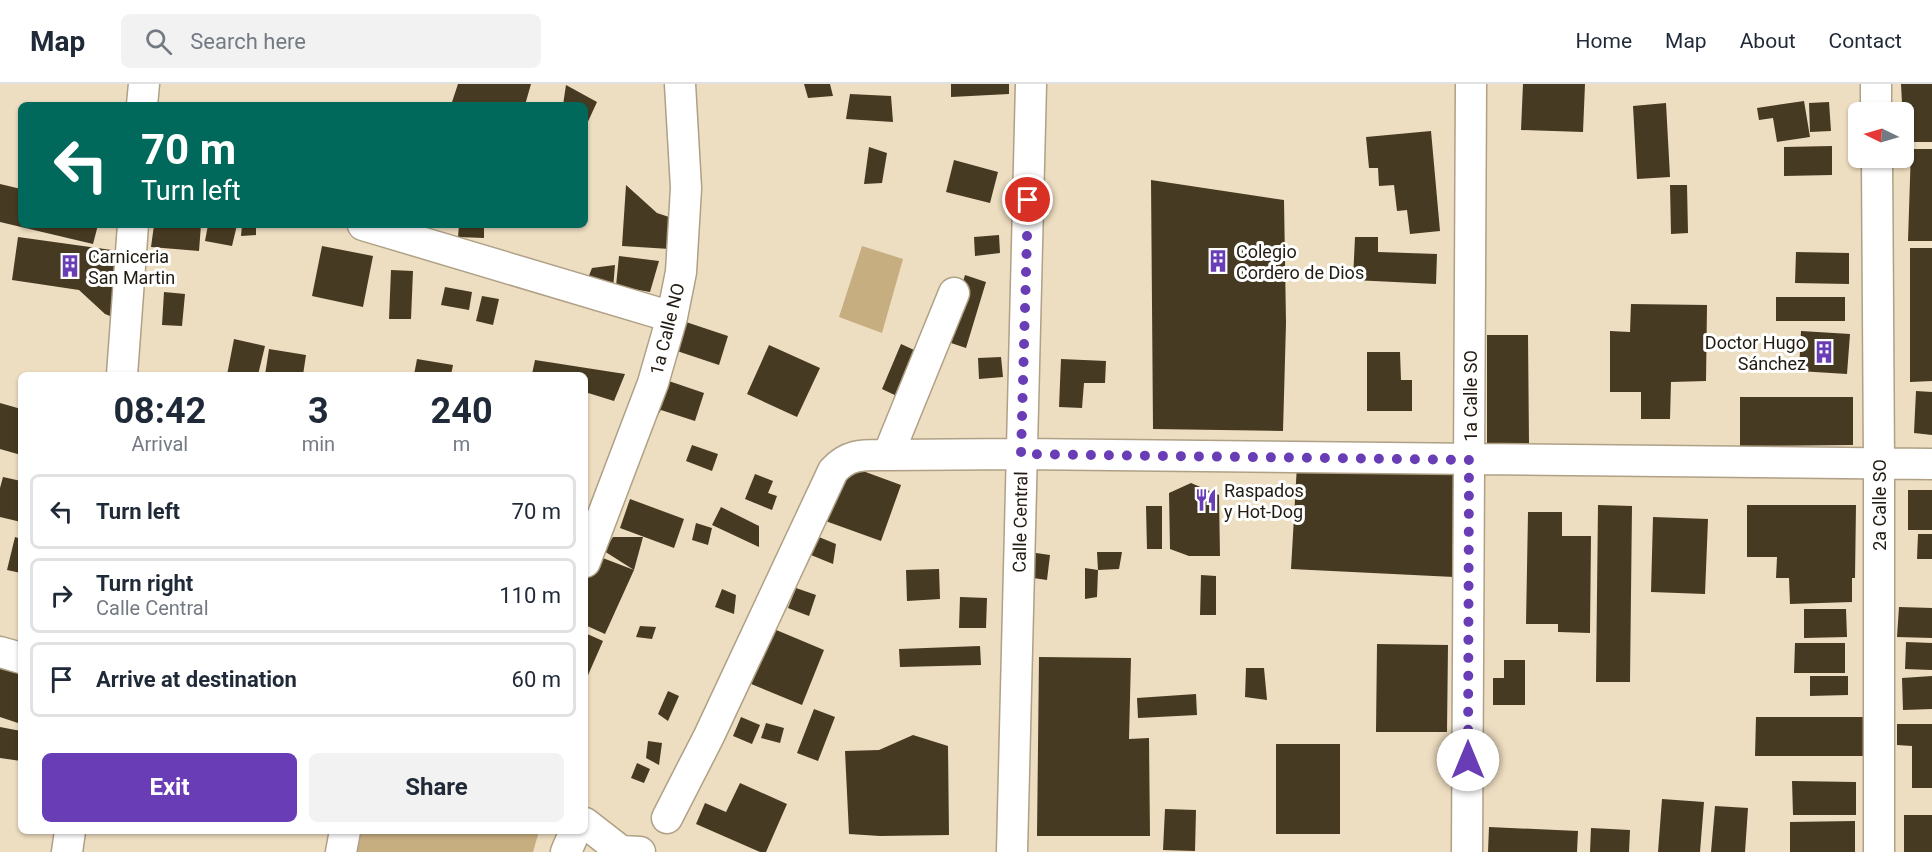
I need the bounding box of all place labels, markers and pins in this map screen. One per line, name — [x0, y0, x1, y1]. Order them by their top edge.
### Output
pin — [1002, 174, 1053, 225]
place label: Colegio Cordero de Dios — [1236, 241, 1364, 283]
place label: Carniceria San Martin — [88, 246, 175, 288]
building icon: Colegio Cordero de Dios — [1205, 248, 1231, 274]
building icon: Carniceria San Martin — [57, 253, 83, 279]
place label: Doctor Hugo Sánchez — [1705, 332, 1806, 374]
building icon: Doctor Hugo Sánchez — [1811, 339, 1837, 365]
place label: Raspados y Hot-Dog — [1224, 480, 1304, 522]
restaurant icon: Raspados y Hot-Dog — [1193, 487, 1219, 513]

